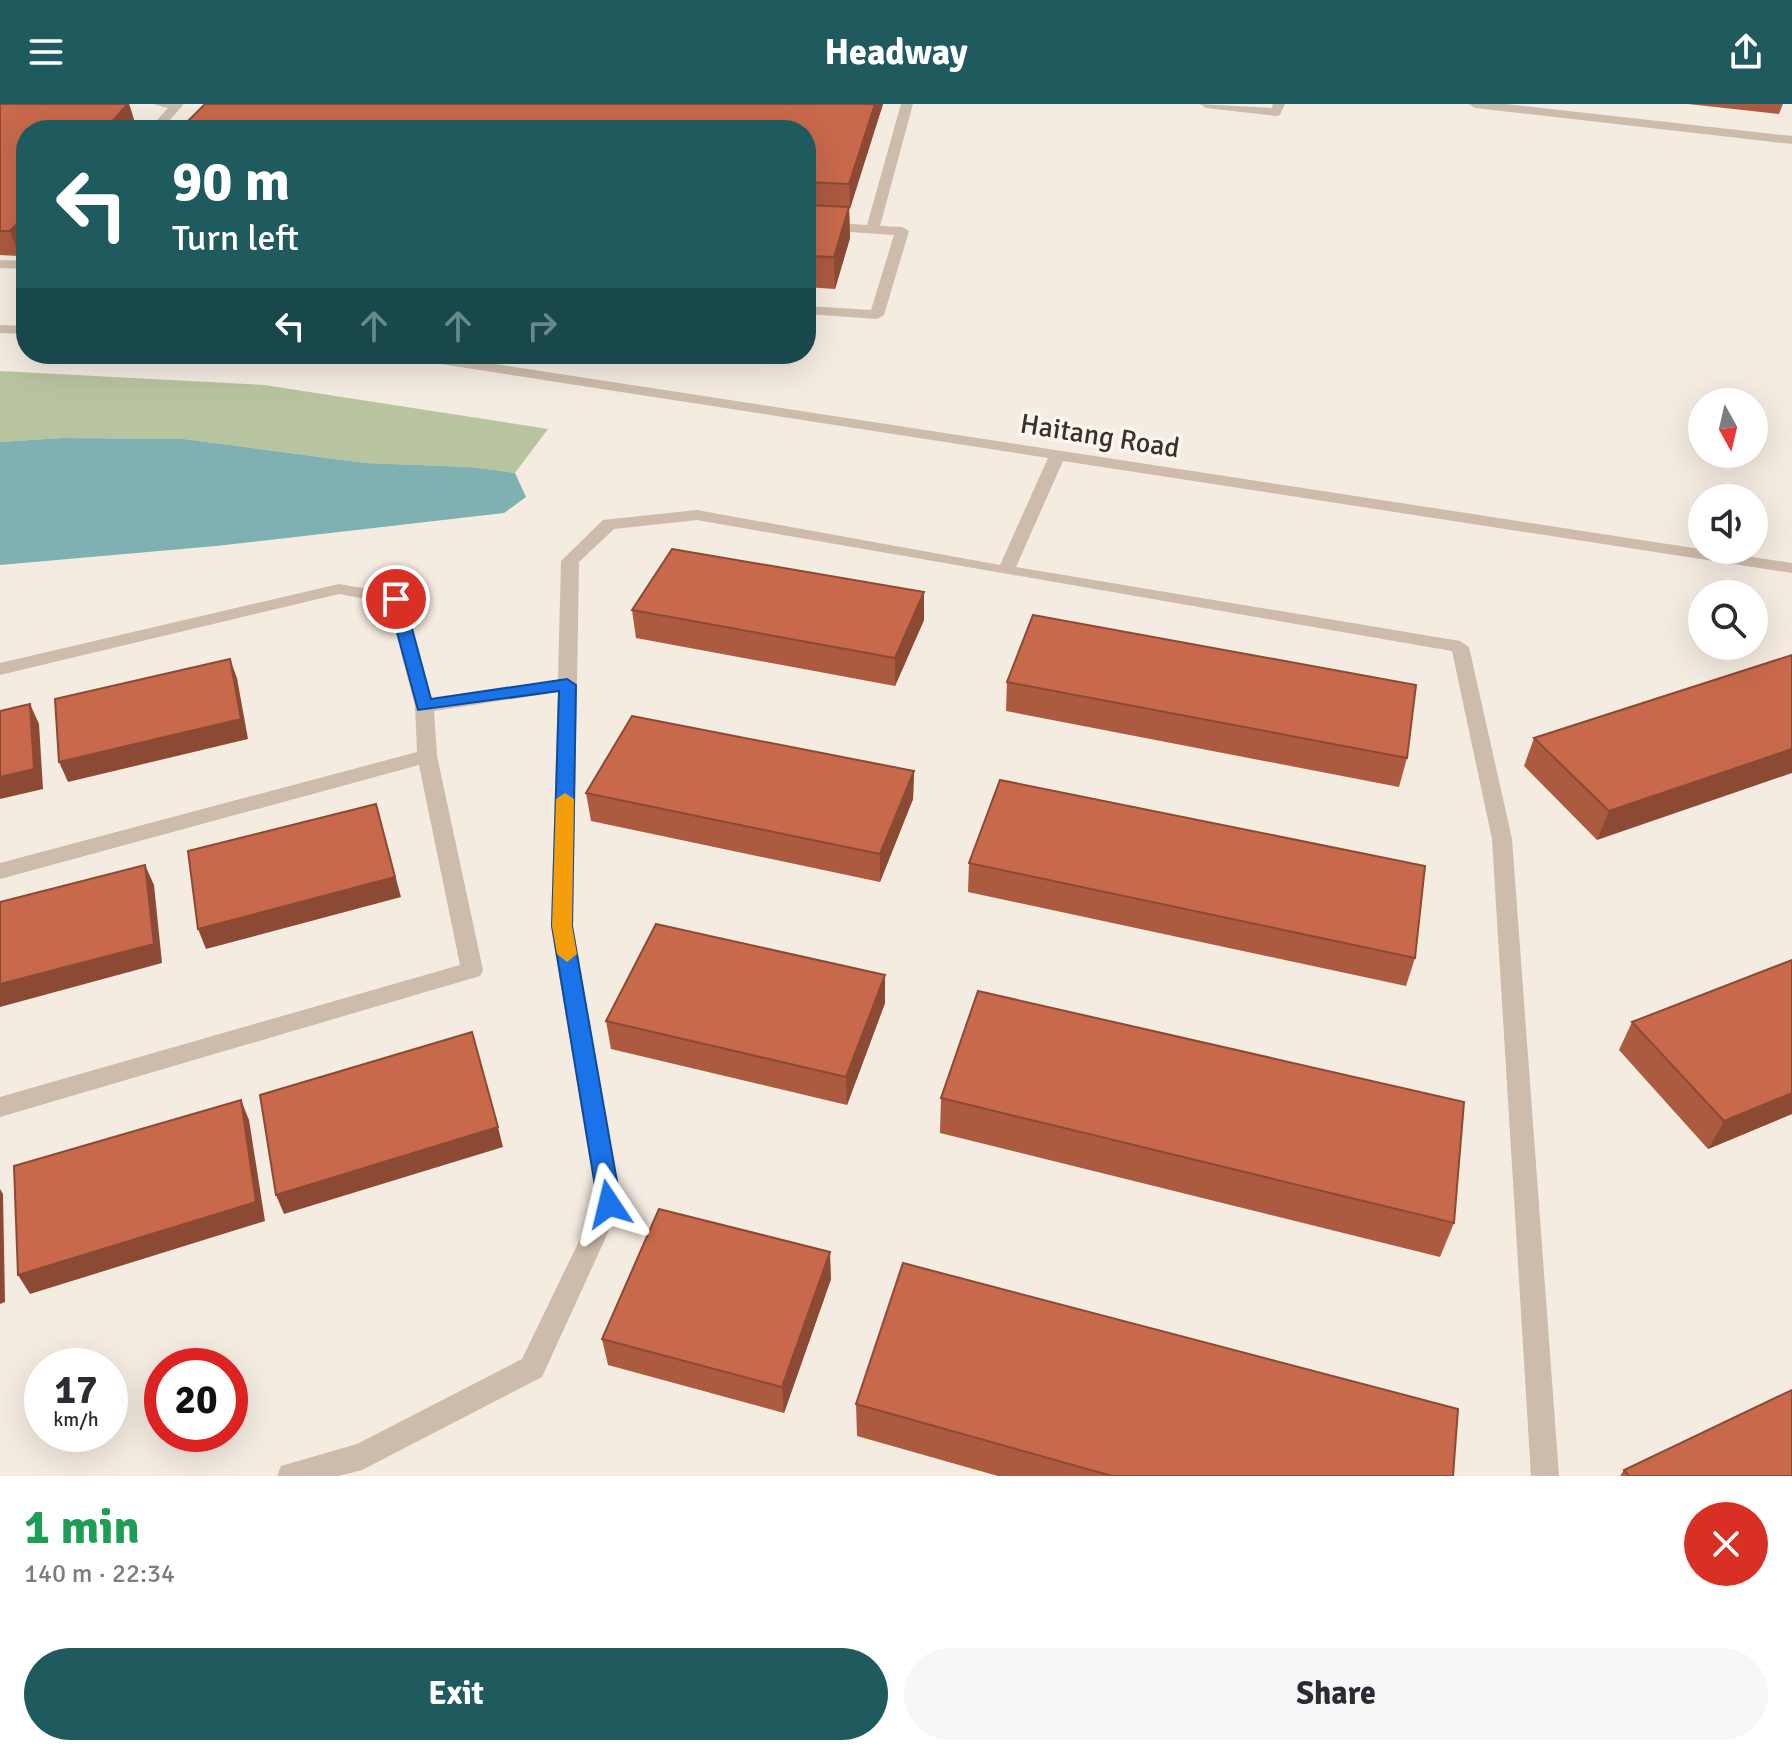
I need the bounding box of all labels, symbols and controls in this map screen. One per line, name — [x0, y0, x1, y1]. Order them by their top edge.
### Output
icon: menu — [24, 30, 68, 74]
text: Headway — [824, 30, 968, 75]
icon: share — [1724, 30, 1768, 74]
text: 90 m — [172, 147, 290, 216]
icon: left — [40, 152, 144, 256]
text: Turn left — [172, 216, 299, 261]
icon: left — [268, 304, 312, 348]
icon: ahead — [352, 304, 396, 348]
icon: ahead — [436, 304, 480, 348]
icon: right — [520, 304, 564, 348]
north arrow — [1688, 388, 1768, 468]
map controls — [1688, 388, 1768, 660]
street label: Haitang Road — [1018, 407, 1182, 465]
button: sound — [1688, 484, 1768, 564]
pin — [362, 565, 430, 633]
icon: arrive — [374, 577, 418, 621]
button: search — [1688, 580, 1768, 660]
position arrow — [567, 1162, 651, 1246]
speed limit sign: 20 — [144, 1348, 248, 1452]
text: 17 — [54, 1365, 98, 1415]
text: km/h — [53, 1407, 99, 1432]
text: 1 min — [24, 1498, 140, 1557]
button: close — [1684, 1502, 1768, 1586]
text: 140 m · 22:34 — [24, 1558, 175, 1590]
button: Exit — [24, 1648, 888, 1740]
button: Share — [904, 1648, 1768, 1740]

